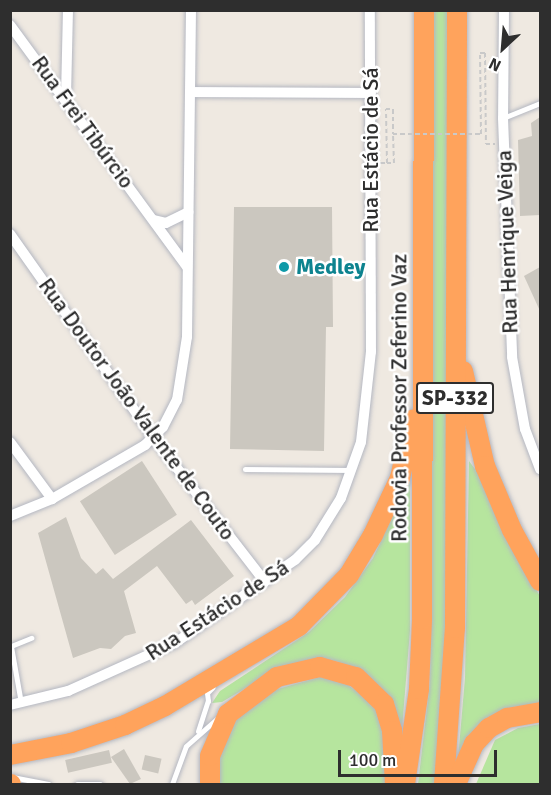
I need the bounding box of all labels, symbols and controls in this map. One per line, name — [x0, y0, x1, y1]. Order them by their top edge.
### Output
north arrow — [473, 18, 533, 78]
street label: Rua Frei Tibúrcio — [26, 51, 140, 193]
text: N — [486, 53, 505, 76]
street label: Rua Estácio de Sá — [358, 67, 384, 233]
street label: Rua Henrique Veiga — [491, 150, 523, 334]
place label: Medley — [296, 254, 365, 280]
street label: Rodovia Professor Zeferino Vaz — [386, 254, 412, 542]
marker: Medley — [277, 260, 291, 274]
street label: Rua Doutor João Valente de Couto — [33, 273, 241, 545]
road number: SP-332 — [416, 380, 494, 416]
street label: Rua Estácio de Sá — [140, 554, 294, 666]
scale bar — [341, 738, 500, 776]
text: 100 m — [349, 749, 396, 771]

